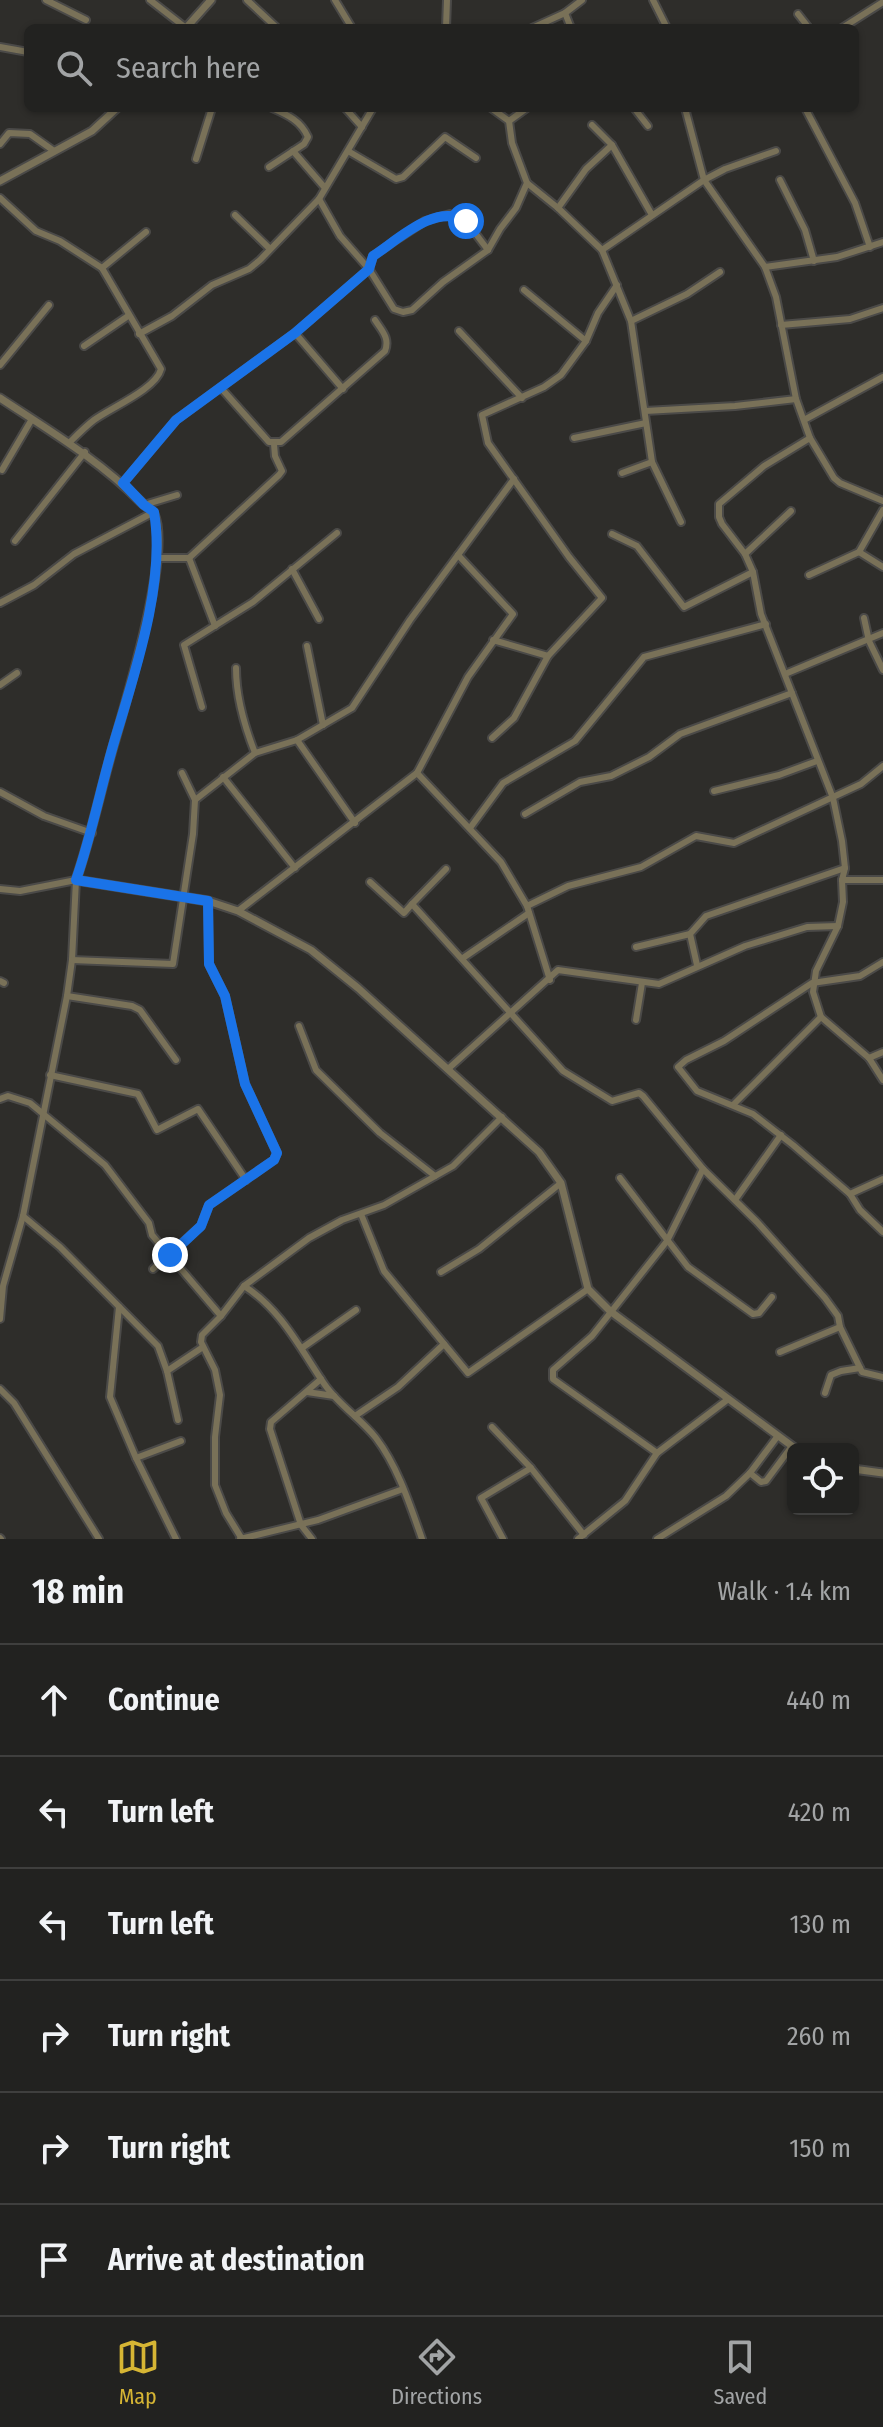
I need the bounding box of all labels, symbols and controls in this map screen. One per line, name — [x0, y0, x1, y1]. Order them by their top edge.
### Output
search box — [24, 24, 859, 112]
icon: search — [52, 46, 96, 90]
text: Search here — [116, 50, 261, 86]
route start — [448, 203, 484, 239]
route end — [152, 1237, 188, 1273]
map controls — [787, 1443, 859, 1515]
button: locate — [787, 1443, 859, 1515]
text: 18 min — [32, 1571, 124, 1612]
text: Walk · 1.4 km — [718, 1576, 851, 1607]
icon: ahead — [32, 1678, 76, 1722]
text: Continue — [108, 1682, 220, 1718]
text: 440 m — [786, 1685, 851, 1716]
icon: left — [32, 1790, 76, 1834]
text: Turn left — [108, 1794, 214, 1830]
text: 420 m — [788, 1797, 851, 1828]
icon: left — [32, 1902, 76, 1946]
text: Turn left — [108, 1906, 214, 1942]
text: 130 m — [789, 1909, 851, 1940]
icon: right — [32, 2014, 76, 2058]
text: Turn right — [108, 2018, 230, 2054]
text: 260 m — [787, 2021, 851, 2052]
icon: right — [32, 2126, 76, 2170]
text: Turn right — [108, 2130, 230, 2166]
text: 150 m — [789, 2133, 851, 2164]
icon: arrive — [32, 2238, 76, 2282]
text: Arrive at destination — [108, 2242, 365, 2278]
tab: Map — [116, 2335, 160, 2410]
tab: Directions — [391, 2335, 482, 2410]
tab: Saved — [714, 2335, 767, 2410]

